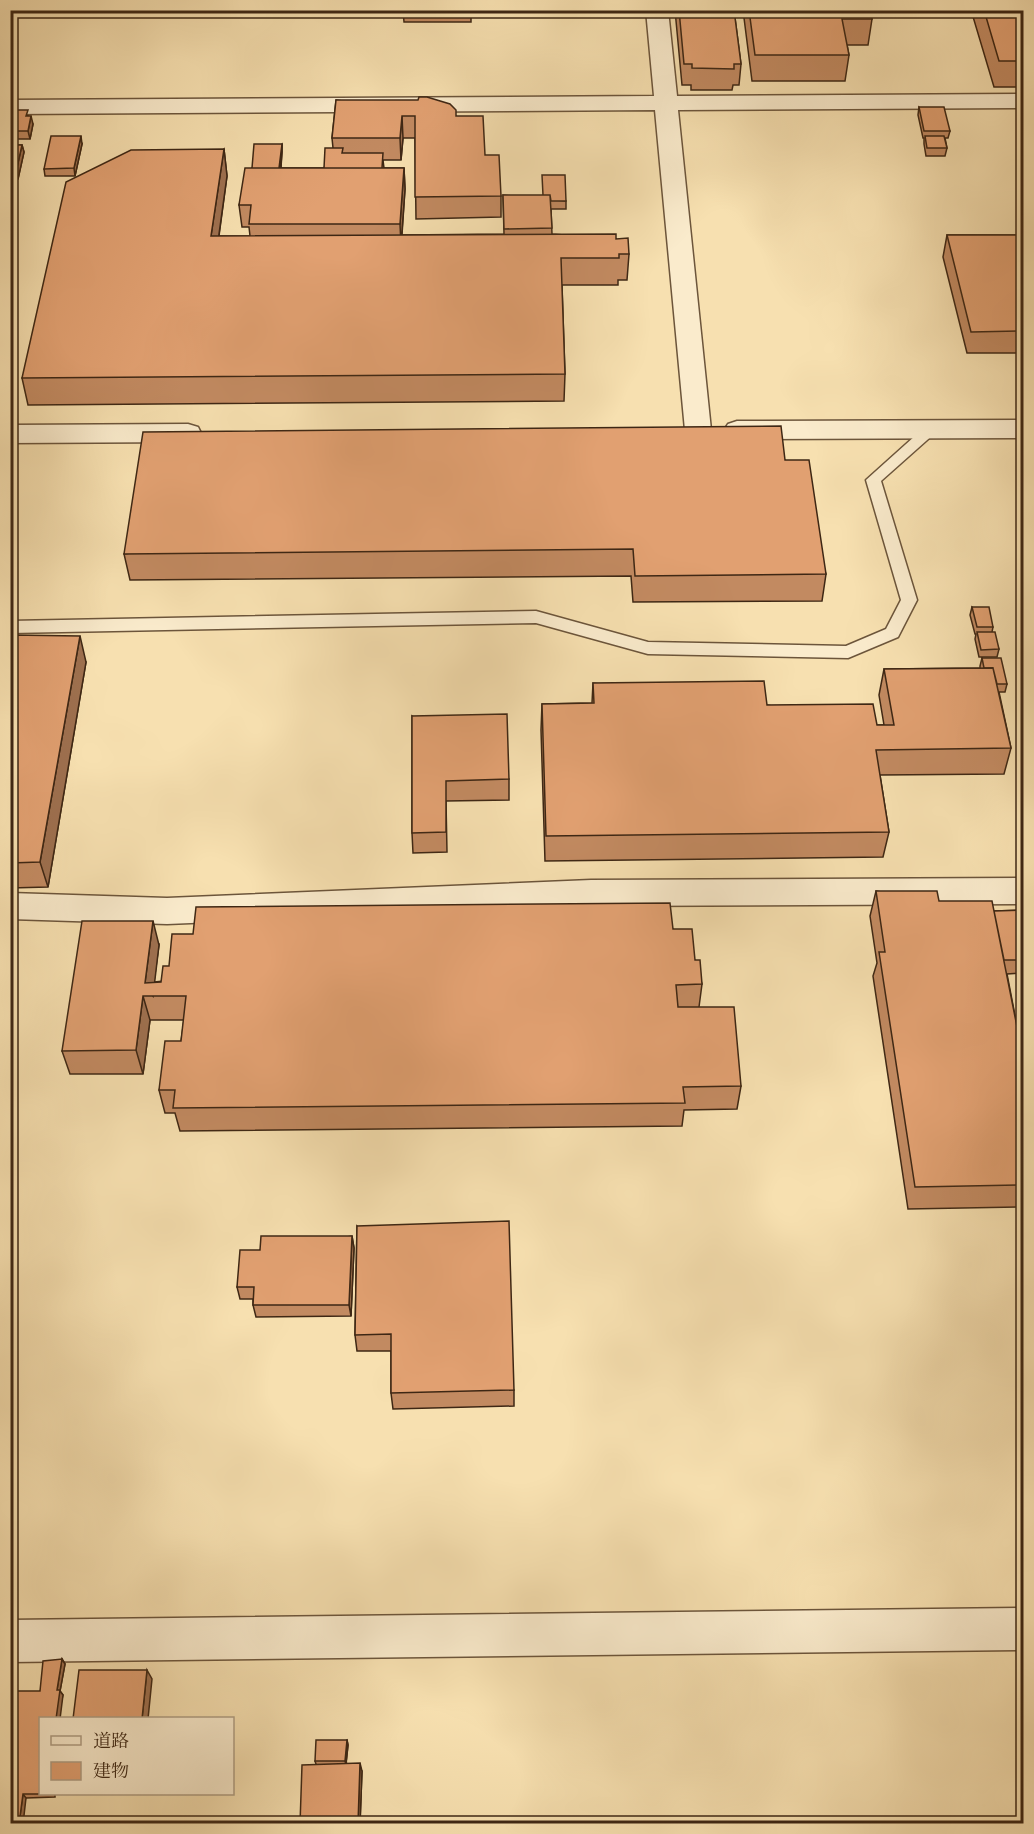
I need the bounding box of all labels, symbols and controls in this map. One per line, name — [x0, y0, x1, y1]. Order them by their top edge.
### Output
legend — [39, 1717, 234, 1795]
text: 道路 — [93, 1731, 129, 1752]
text: 建物 — [93, 1761, 129, 1782]

